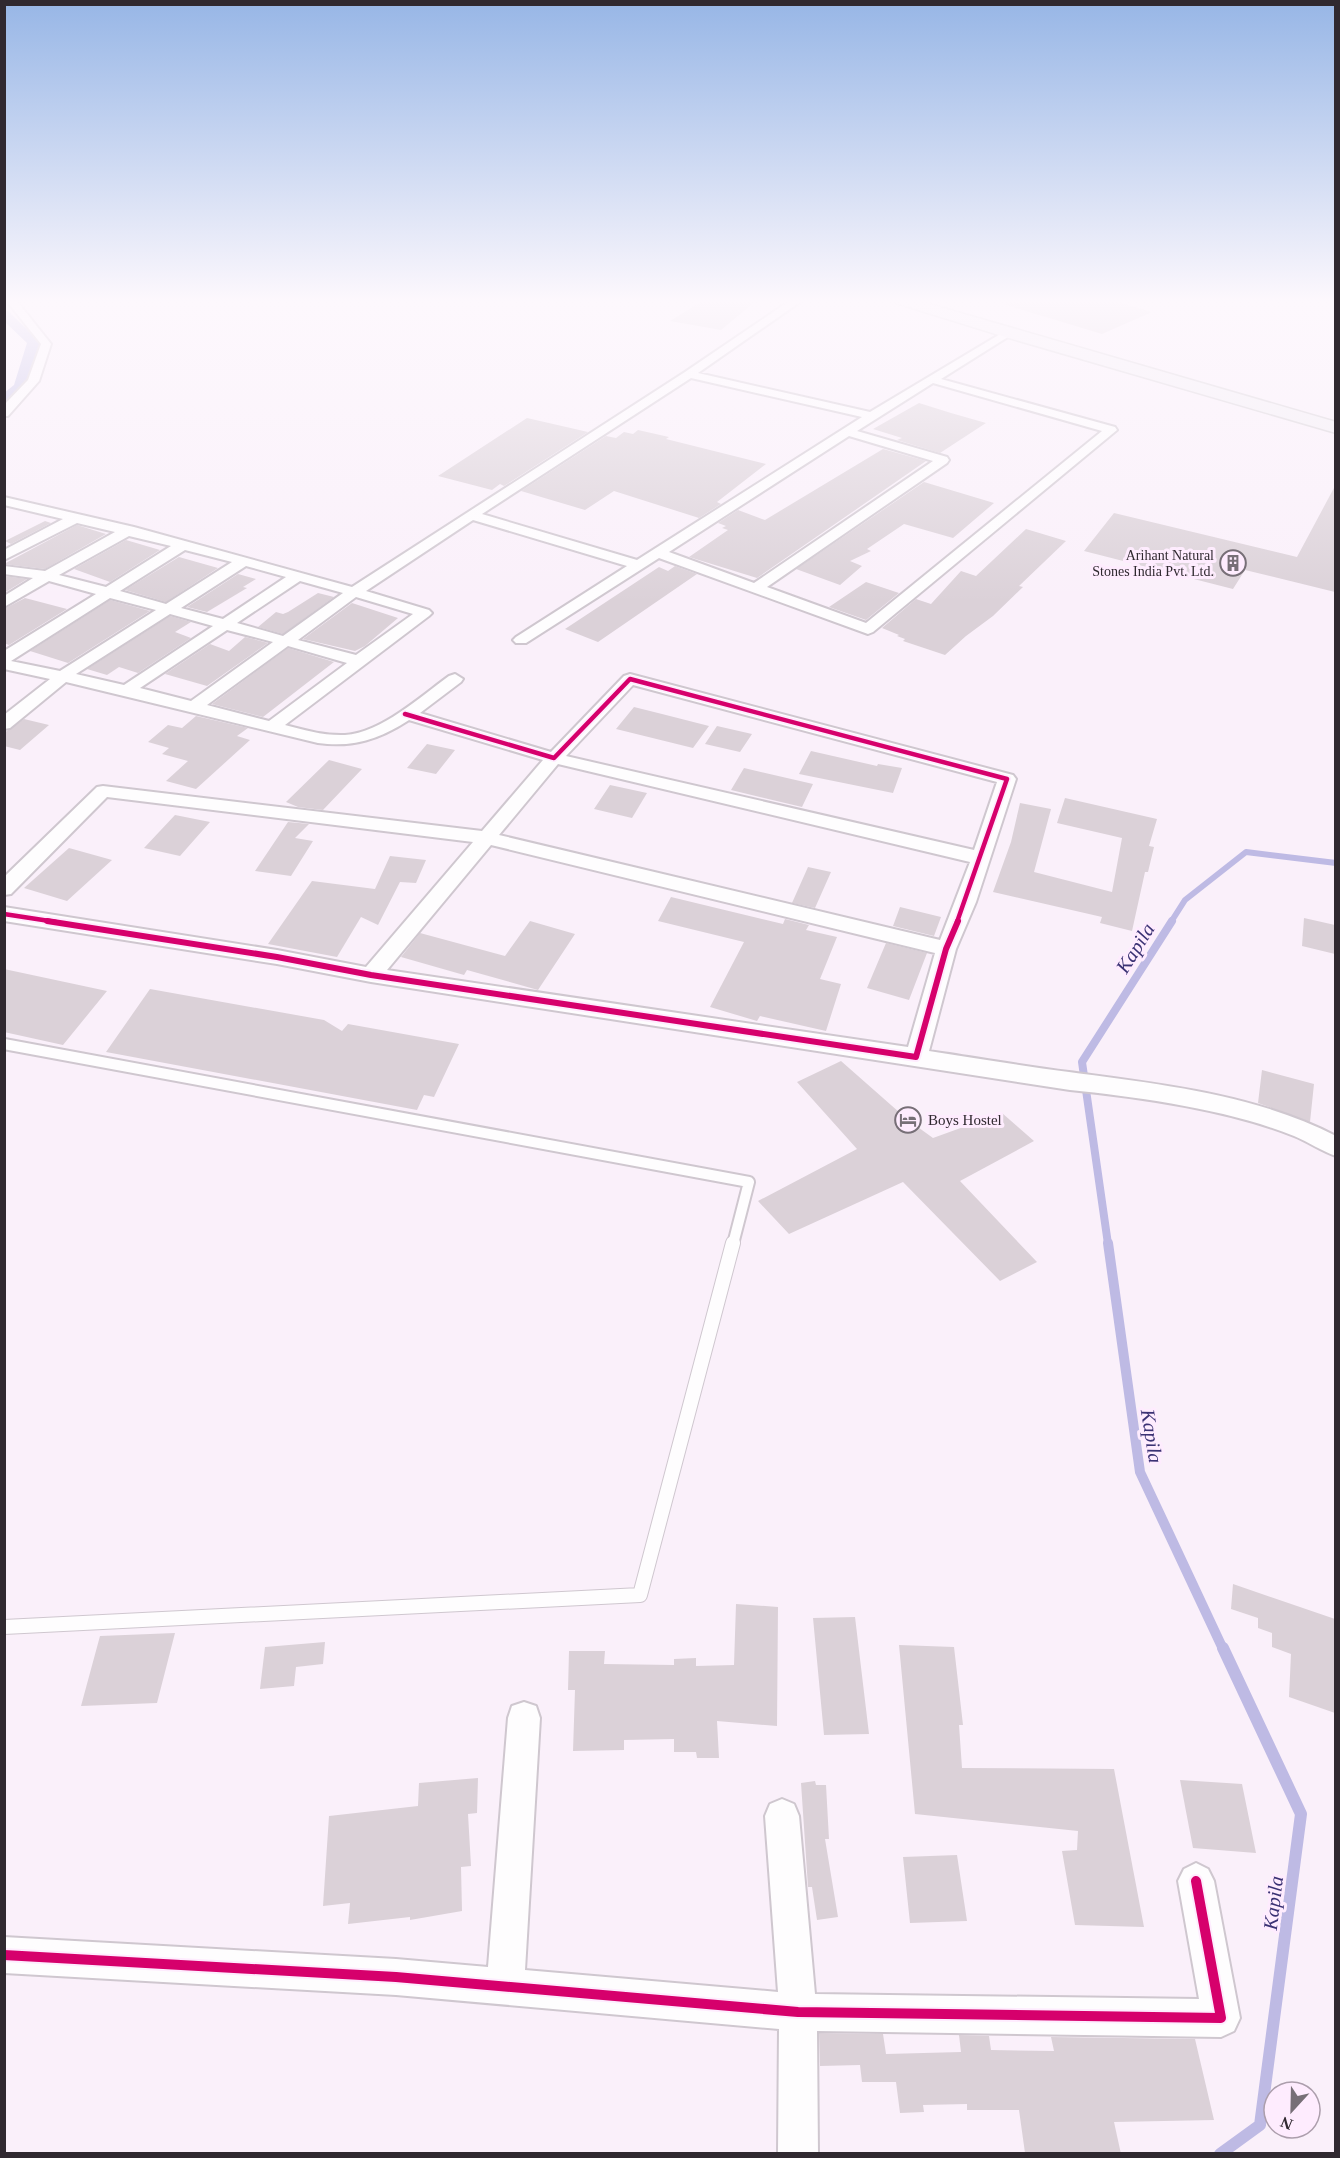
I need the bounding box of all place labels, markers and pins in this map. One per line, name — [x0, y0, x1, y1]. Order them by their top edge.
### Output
place label: Arihant Natural Stones India Pvt. Ltd. — [1092, 548, 1214, 579]
building icon: Arihant Natural Stones India Pvt. Ltd. — [1218, 548, 1248, 578]
hotel icon: Boys Hostel — [893, 1105, 923, 1135]
place label: Boys Hostel — [928, 1112, 1002, 1128]

